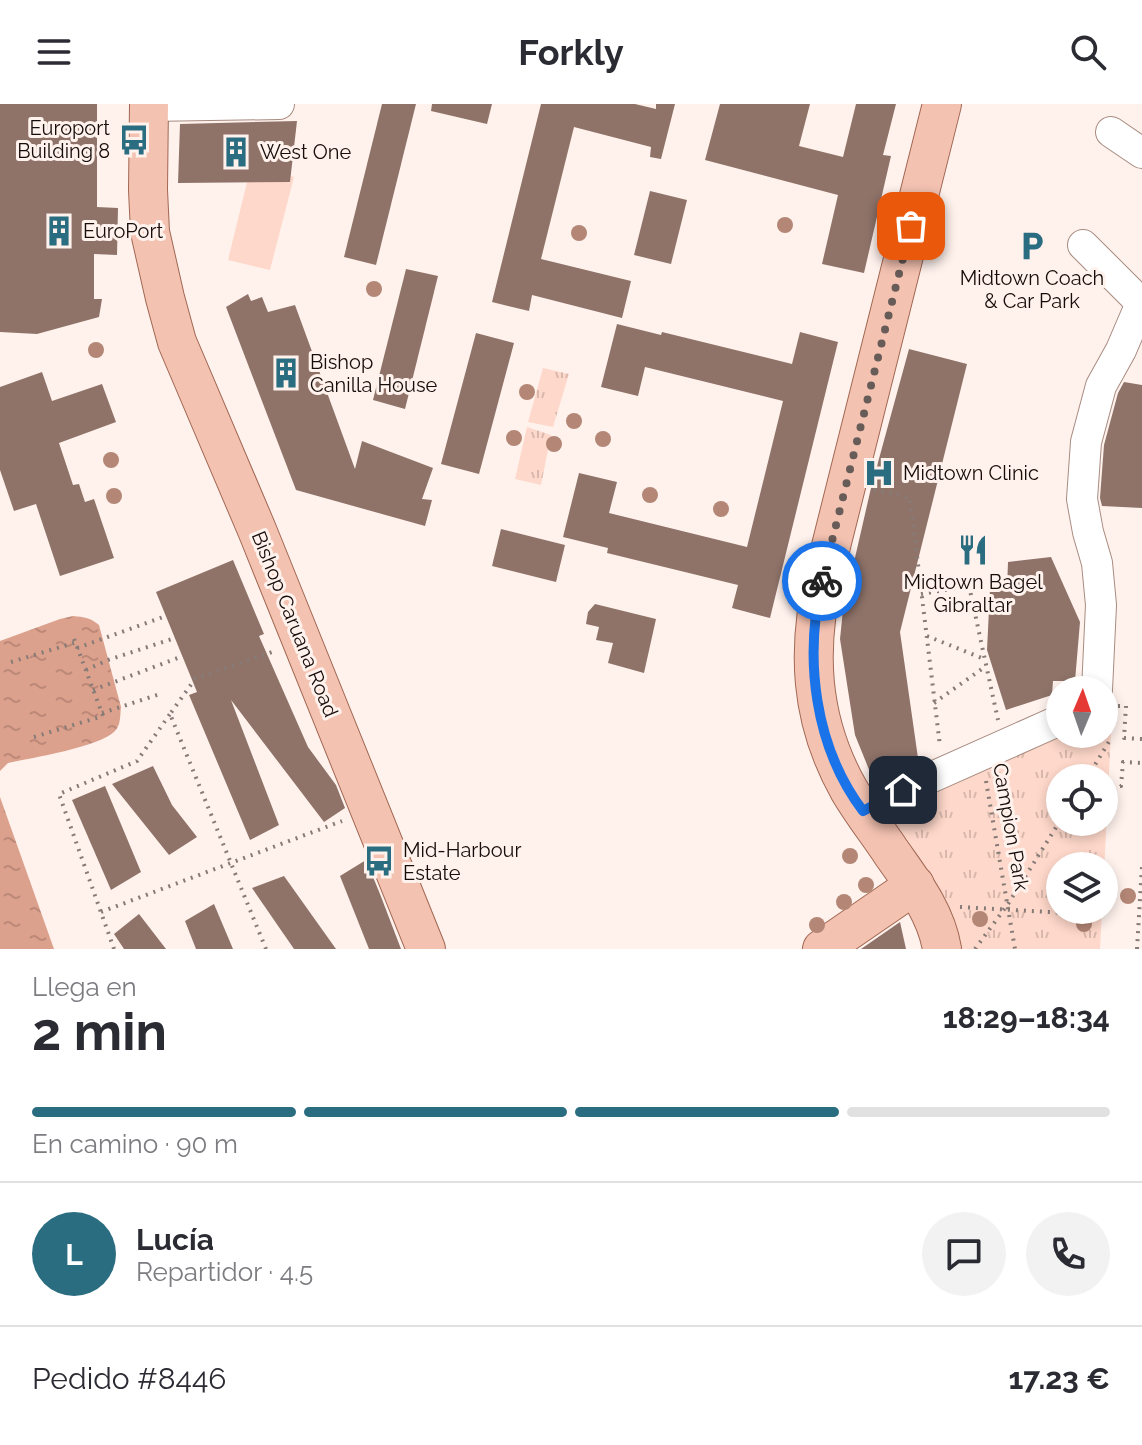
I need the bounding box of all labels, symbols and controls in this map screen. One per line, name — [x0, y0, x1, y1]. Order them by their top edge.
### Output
icon: menu — [32, 30, 76, 74]
icon: search — [1066, 30, 1110, 74]
text: Forkly — [518, 31, 624, 73]
place label: Europort Building 8 — [17, 116, 110, 163]
bus stop icon: Europort Building 8 — [117, 123, 151, 157]
building icon: West One — [219, 135, 253, 169]
place label: West One — [260, 140, 351, 164]
pin — [877, 192, 945, 260]
icon: bag — [889, 204, 933, 248]
building icon: EuroPort — [42, 214, 76, 248]
place label: EuroPort — [83, 219, 163, 243]
parking icon: Midtown Coach & Car Park — [1015, 229, 1049, 263]
place label: Midtown Coach & Car Park — [960, 266, 1104, 313]
place label: Bishop Canilla House — [310, 350, 438, 397]
building icon: Bishop Canilla House — [269, 356, 303, 390]
hospital icon: Midtown Clinic — [862, 456, 896, 490]
place label: Midtown Clinic — [903, 461, 1039, 485]
street label: Bishop Caruana Road — [247, 528, 343, 720]
restaurant icon: Midtown Bagel Gibraltar — [956, 533, 990, 567]
courier — [782, 541, 862, 621]
icon: bike — [800, 559, 844, 603]
place label: Midtown Bagel Gibraltar — [903, 570, 1043, 617]
north arrow — [1046, 676, 1118, 748]
map controls — [1046, 676, 1118, 924]
pin — [869, 756, 937, 824]
street label: Campion Park — [988, 761, 1034, 893]
button: locate — [1046, 764, 1118, 836]
icon: home — [881, 768, 925, 812]
place label: Mid-Harbour Estate — [403, 838, 522, 885]
bus stop icon: Mid-Harbour Estate — [362, 844, 396, 878]
button: layers — [1046, 852, 1118, 924]
text: Llega en — [32, 972, 137, 1002]
text: 18:29–18:34 — [943, 1000, 1110, 1035]
text: 2 min — [32, 1001, 167, 1062]
text: En camino · 90 m — [32, 1129, 238, 1159]
button: chat — [922, 1212, 1006, 1296]
button: phone — [1026, 1212, 1110, 1296]
text: Lucía — [136, 1222, 214, 1257]
text: L — [65, 1237, 83, 1272]
text: Repartidor · 4.5 — [136, 1257, 313, 1287]
text: Pedido #8446 — [32, 1361, 226, 1396]
text: 17.23 € — [1008, 1361, 1110, 1396]

